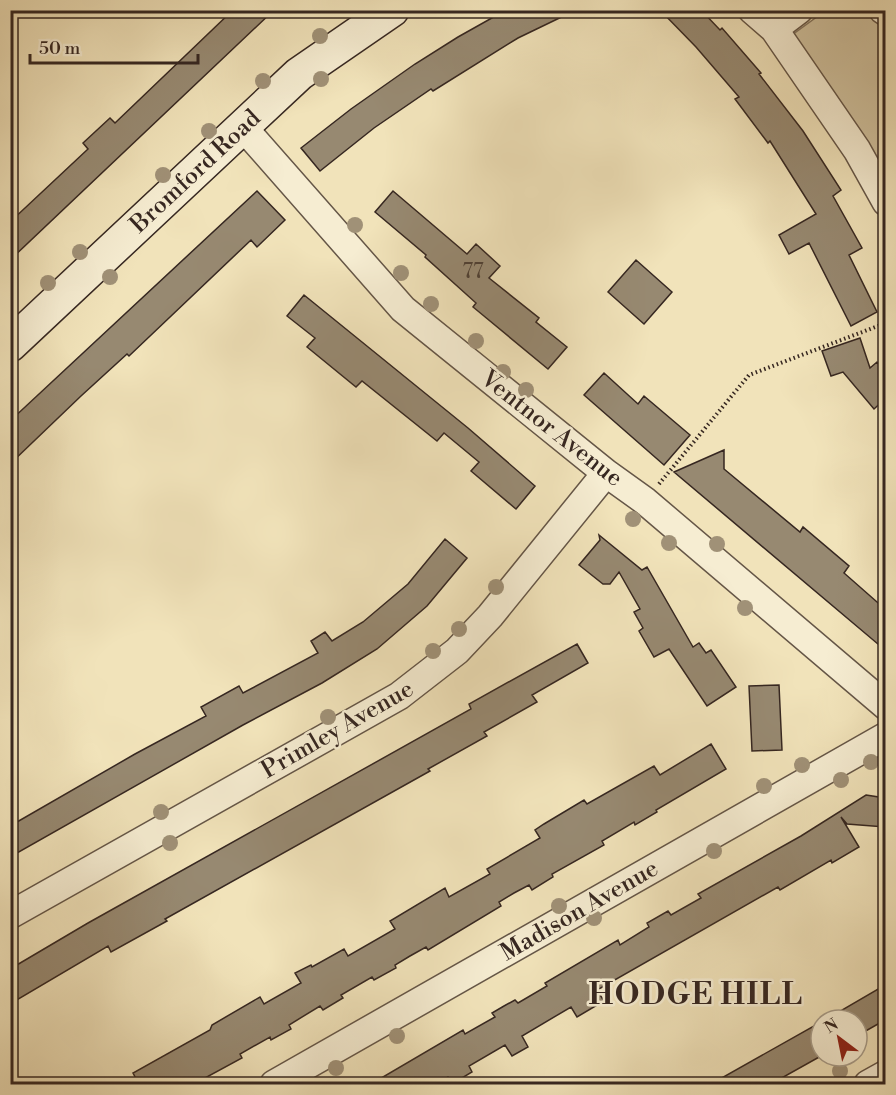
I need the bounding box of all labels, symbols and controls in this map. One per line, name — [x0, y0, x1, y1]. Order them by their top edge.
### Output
scale bar — [30, 27, 198, 65]
text: 50 m — [39, 37, 81, 60]
street label: Bromford Road — [123, 103, 267, 241]
house number: 77 — [462, 259, 484, 285]
street label: Ventnor Avenue — [473, 363, 628, 494]
street label: Primley Avenue — [256, 674, 419, 786]
street label: Madison Avenue — [495, 854, 664, 968]
district label: HODGE HILL — [588, 976, 804, 1014]
north arrow — [809, 1008, 869, 1068]
text: N — [821, 1014, 843, 1038]

